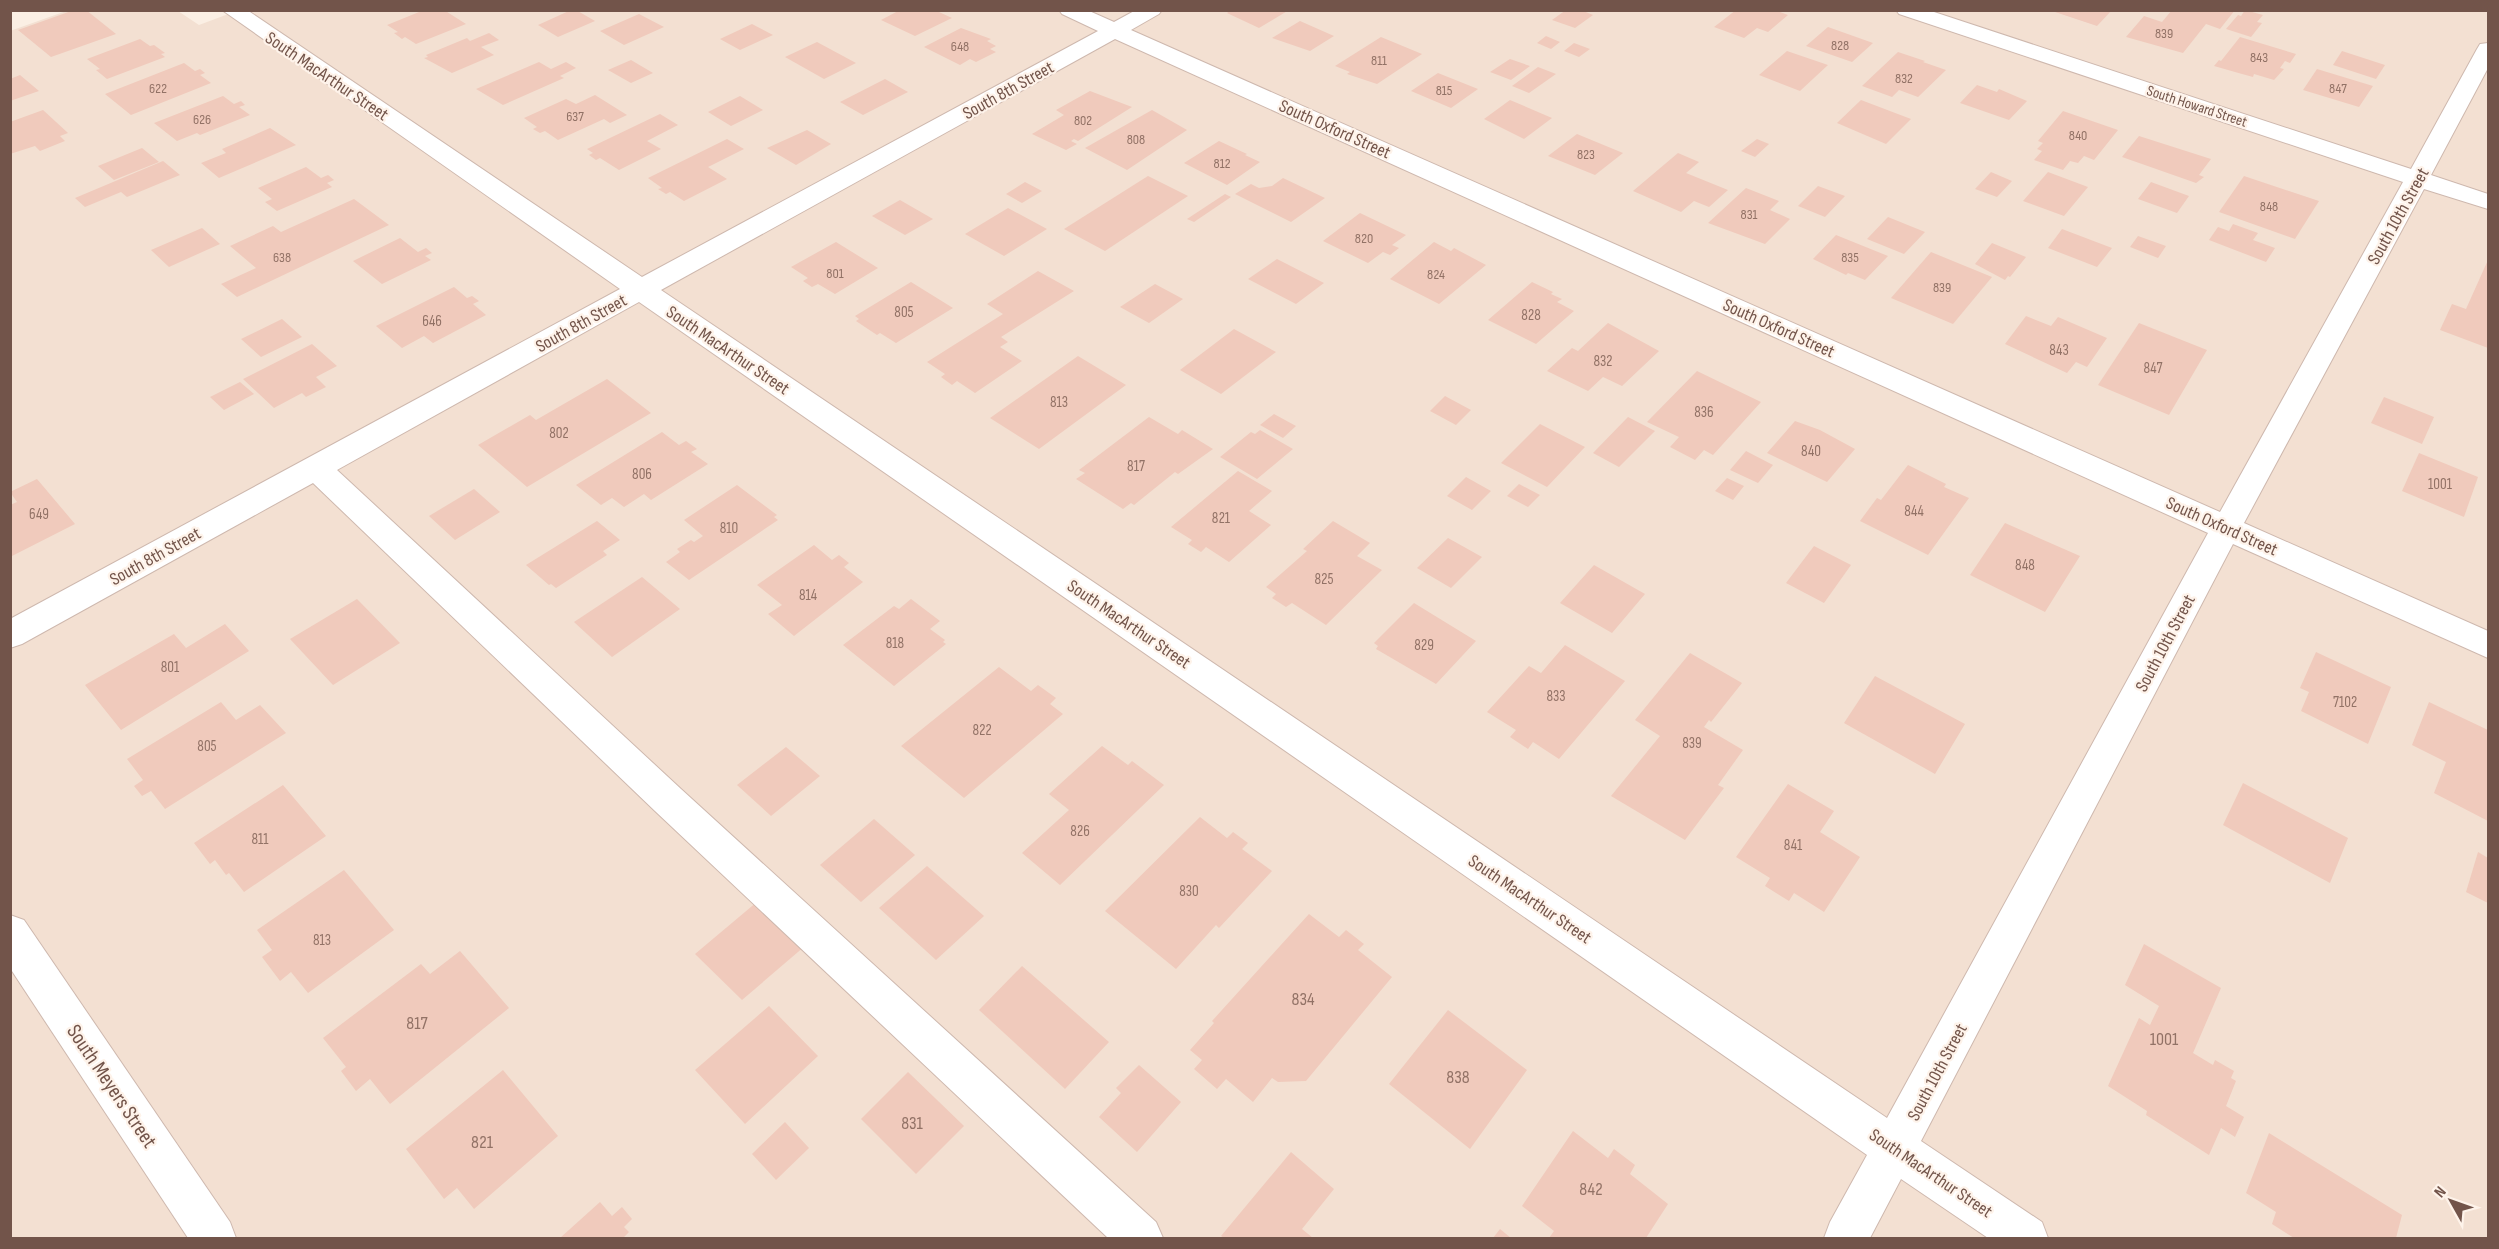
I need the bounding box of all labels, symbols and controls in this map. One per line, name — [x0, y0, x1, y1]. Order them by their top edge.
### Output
house number: 839 — [2155, 25, 2173, 42]
street label: South MacArthur Street — [261, 28, 393, 126]
house number: 828 — [1831, 37, 1849, 54]
house number: 648 — [951, 38, 969, 55]
house number: 843 — [2250, 49, 2268, 66]
house number: 811 — [1371, 52, 1387, 69]
street label: South 8th Street — [959, 57, 1058, 124]
house number: 832 — [1895, 70, 1913, 87]
house number: 622 — [149, 80, 167, 97]
house number: 847 — [2329, 80, 2347, 97]
street label: South Howard Street — [2144, 81, 2250, 132]
house number: 815 — [1436, 82, 1453, 99]
street label: South Oxford Street — [1276, 95, 1394, 164]
house number: 637 — [566, 108, 584, 125]
house number: 626 — [193, 111, 211, 128]
house number: 802 — [1074, 112, 1092, 129]
house number: 840 — [2069, 127, 2087, 144]
house number: 808 — [1127, 131, 1145, 148]
house number: 823 — [1577, 146, 1595, 163]
house number: 812 — [1214, 155, 1231, 172]
street label: South 10th Street — [2363, 164, 2434, 268]
house number: 848 — [2260, 198, 2278, 215]
house number: 831 — [1741, 206, 1758, 223]
house number: 820 — [1355, 230, 1373, 247]
house number: 638 — [273, 249, 291, 266]
house number: 835 — [1841, 249, 1859, 266]
house number: 801 — [826, 265, 844, 282]
house number: 824 — [1427, 266, 1445, 283]
house number: 839 — [1933, 279, 1951, 296]
street label: South 8th Street — [532, 290, 631, 357]
street label: South Oxford Street — [1720, 294, 1838, 363]
street label: South MacArthur Street — [662, 302, 794, 400]
house number: 805 — [894, 303, 914, 322]
house number: 828 — [1521, 306, 1541, 325]
house number: 646 — [422, 312, 442, 331]
house number: 843 — [2049, 341, 2069, 360]
house number: 832 — [1593, 352, 1613, 371]
house number: 847 — [2143, 359, 2163, 378]
house number: 813 — [1050, 393, 1068, 412]
house number: 836 — [1694, 403, 1714, 422]
house number: 802 — [549, 424, 569, 443]
house number: 840 — [1801, 442, 1821, 461]
house number: 817 — [1127, 457, 1145, 476]
house number: 806 — [632, 465, 652, 484]
house number: 1001 — [2428, 475, 2453, 494]
street label: South Oxford Street — [2163, 492, 2281, 561]
house number: 844 — [1904, 502, 1924, 521]
house number: 649 — [29, 505, 49, 524]
house number: 821 — [1212, 509, 1231, 528]
house number: 810 — [720, 519, 738, 538]
street label: South 8th Street — [106, 523, 205, 590]
house number: 848 — [2015, 556, 2035, 575]
house number: 825 — [1315, 570, 1333, 589]
street label: South MacArthur Street — [1063, 576, 1195, 674]
house number: 814 — [799, 586, 817, 605]
street label: South 10th Street — [2131, 591, 2200, 695]
house number: 818 — [886, 634, 904, 653]
house number: 829 — [1414, 636, 1434, 655]
house number: 801 — [161, 658, 180, 677]
house number: 833 — [1546, 687, 1566, 706]
house number: 7102 — [2333, 693, 2357, 712]
house number: 822 — [972, 721, 992, 740]
house number: 839 — [1682, 734, 1702, 753]
house number: 805 — [197, 737, 217, 756]
house number: 826 — [1070, 822, 1090, 841]
house number: 811 — [251, 830, 269, 849]
house number: 841 — [1784, 836, 1803, 855]
street label: South MacArthur Street — [1464, 851, 1596, 949]
house number: 830 — [1179, 882, 1199, 901]
house number: 813 — [313, 931, 331, 950]
house number: 834 — [1292, 989, 1315, 1010]
house number: 817 — [406, 1013, 428, 1034]
street label: South Meyers Street — [61, 1020, 162, 1153]
street label: South 10th Street — [1903, 1020, 1972, 1124]
house number: 1001 — [2150, 1029, 2179, 1050]
house number: 838 — [1446, 1067, 1470, 1088]
house number: 831 — [901, 1113, 924, 1134]
street label: South MacArthur Street — [1865, 1125, 1997, 1223]
house number: 821 — [471, 1132, 494, 1153]
north arrow — [2421, 1171, 2481, 1231]
house number: 842 — [1579, 1179, 1603, 1200]
text: N — [2431, 1183, 2451, 1202]

